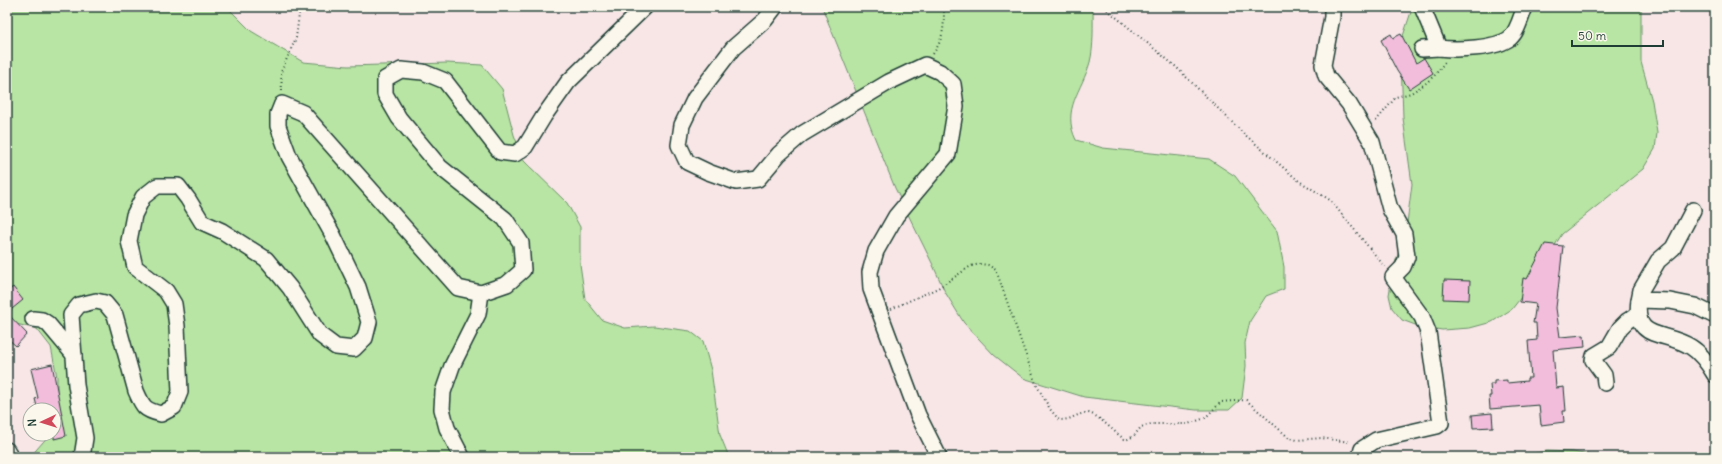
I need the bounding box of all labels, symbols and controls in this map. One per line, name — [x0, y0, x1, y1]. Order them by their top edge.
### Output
scale bar — [1572, 22, 1663, 48]
text: 50 m — [1578, 28, 1607, 43]
north arrow — [22, 402, 62, 442]
text: N — [25, 418, 39, 427]

